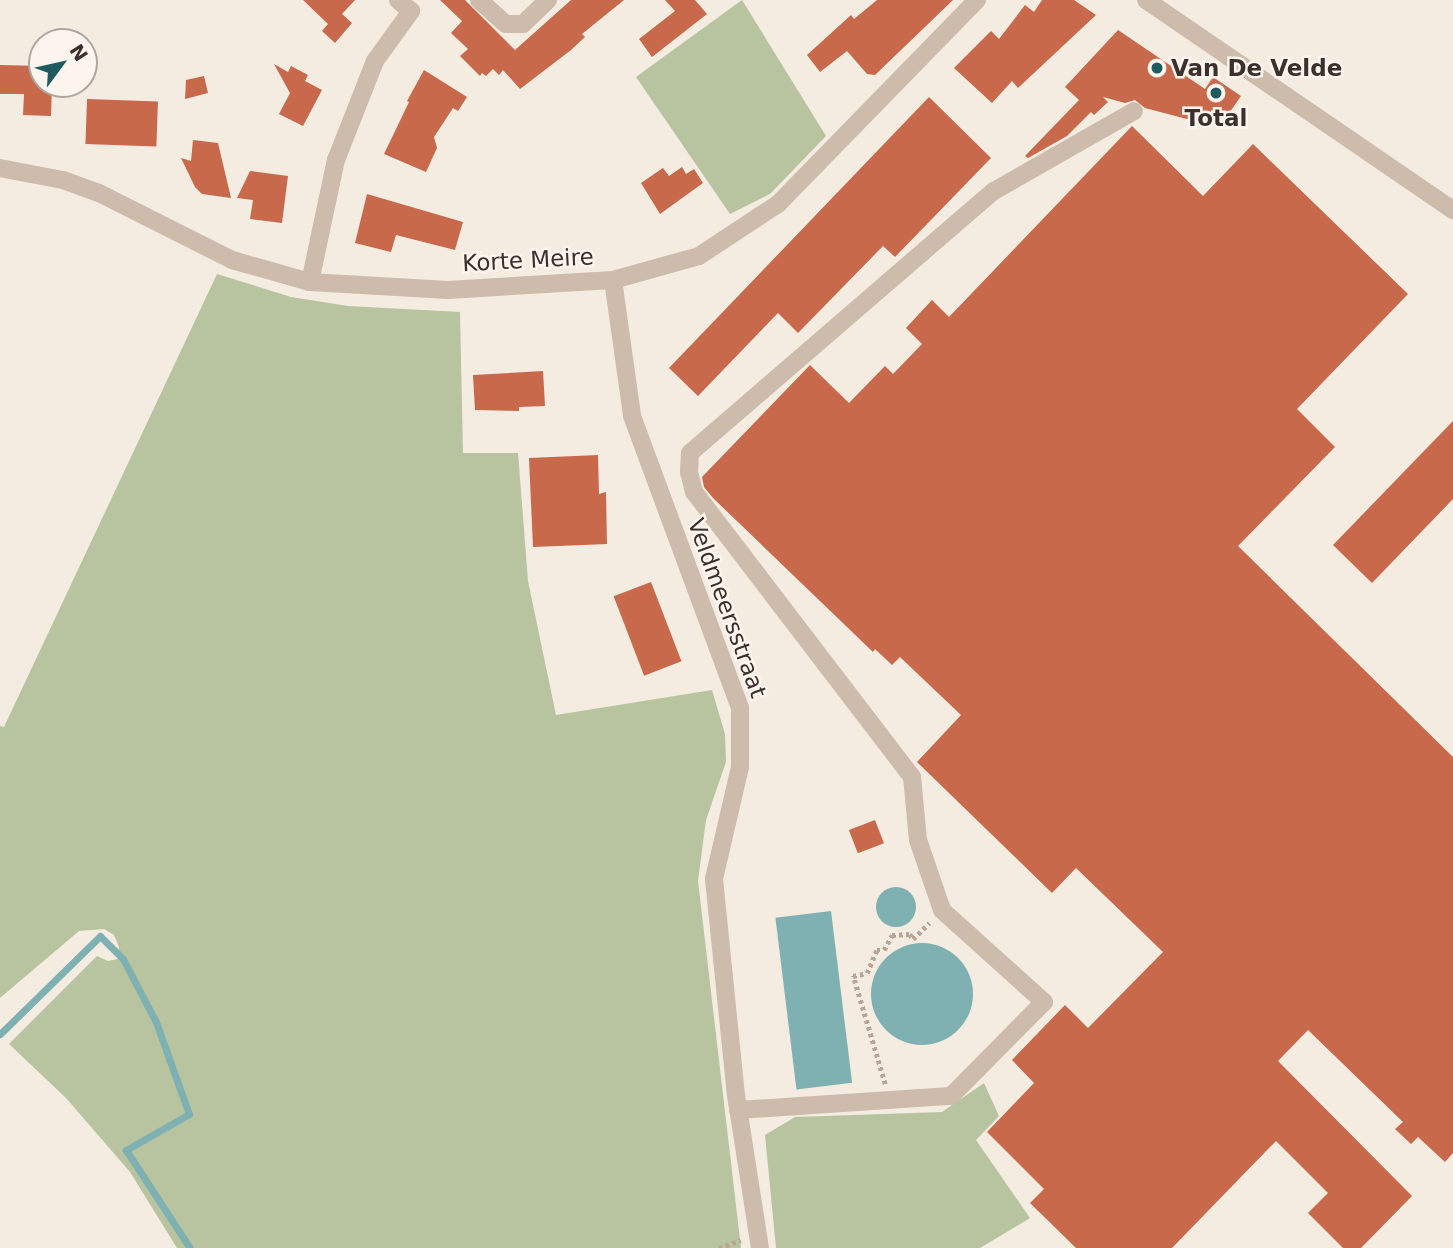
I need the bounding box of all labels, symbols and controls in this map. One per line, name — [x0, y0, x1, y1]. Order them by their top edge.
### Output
north arrow — [28, 28, 98, 98]
text: N — [65, 40, 92, 65]
place label: Van De Velde — [1171, 54, 1342, 82]
marker: Van De Velde — [1149, 60, 1165, 76]
marker: Total — [1208, 85, 1224, 101]
place label: Total — [1185, 104, 1247, 132]
street label: Korte Meire — [462, 243, 594, 277]
street label: Veldmeersstraat — [682, 515, 772, 701]

